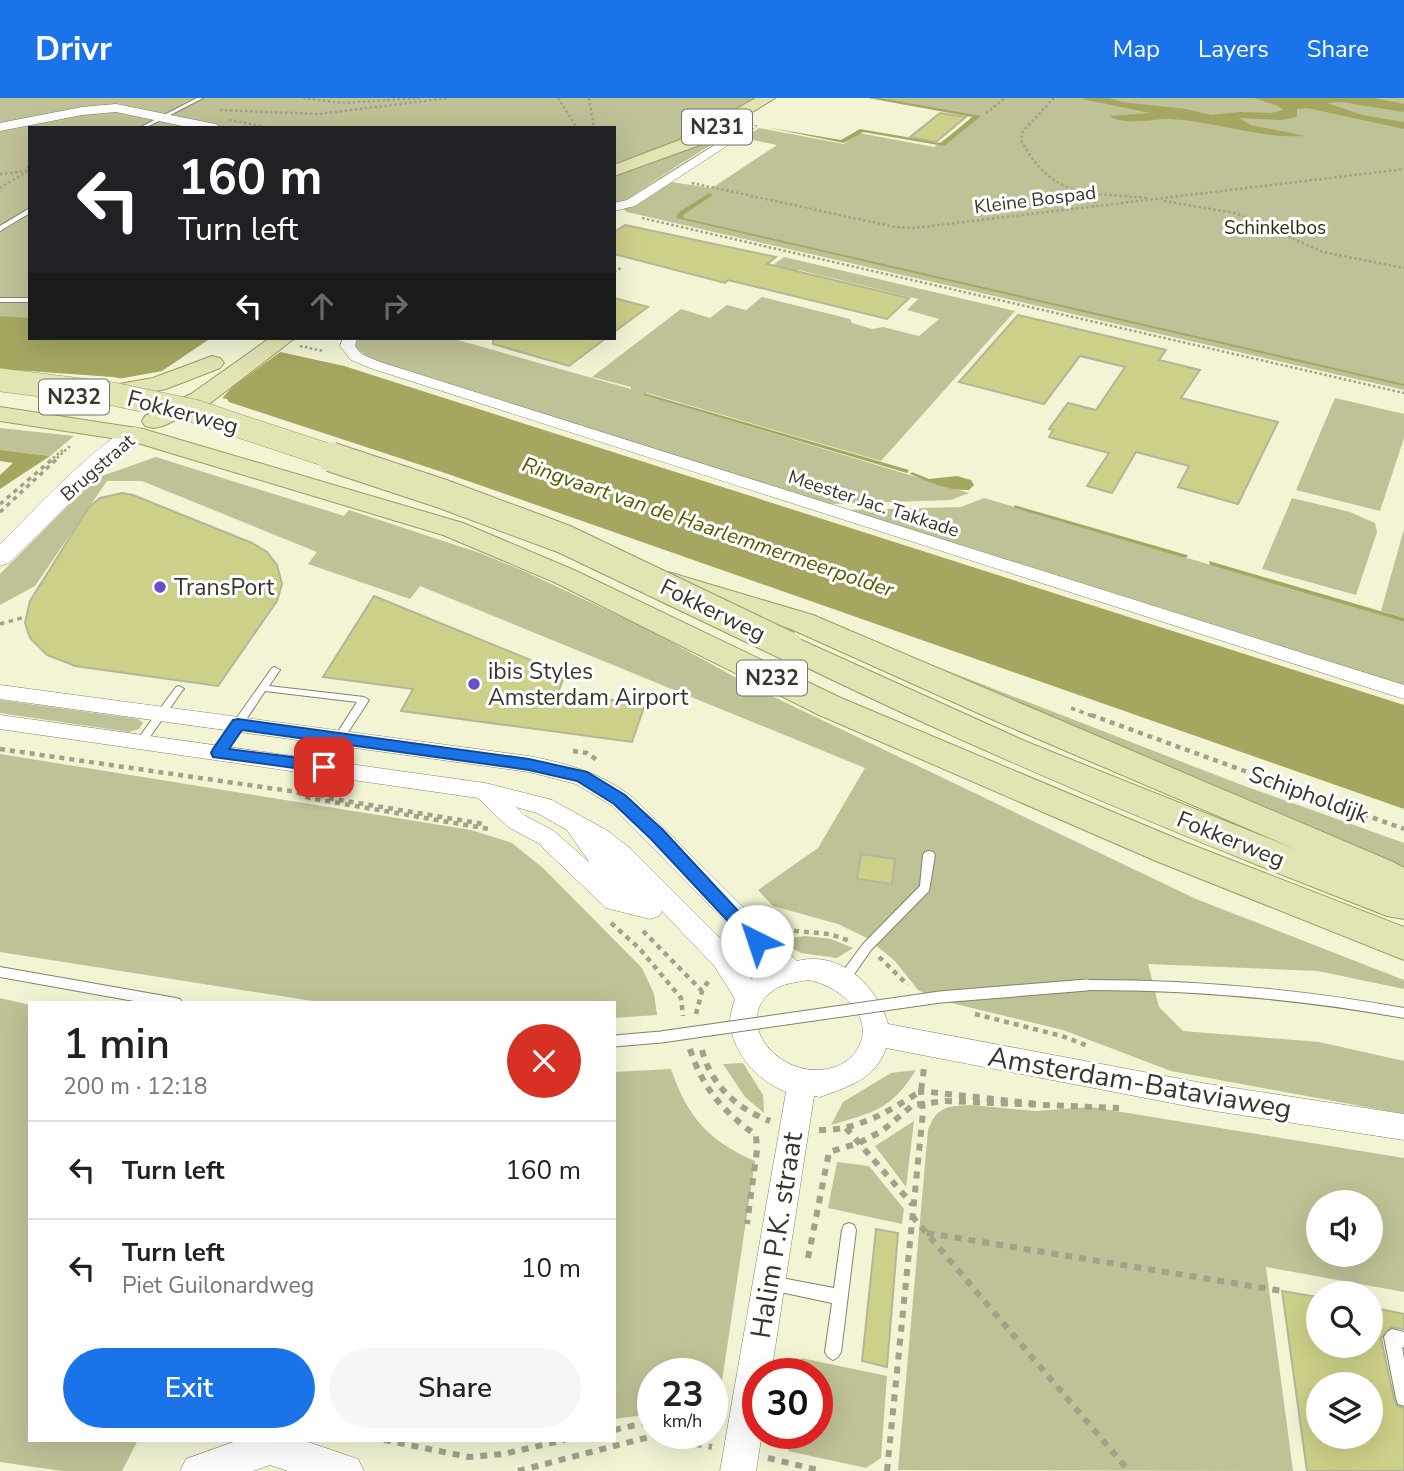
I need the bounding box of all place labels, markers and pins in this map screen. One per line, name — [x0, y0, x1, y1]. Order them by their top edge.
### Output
place label: TransPort — [174, 572, 275, 603]
marker: TransPort — [152, 579, 168, 595]
place label: ibis Styles Amsterdam Airport — [488, 656, 689, 713]
marker: ibis Styles Amsterdam Airport — [466, 676, 482, 692]
pin — [294, 737, 354, 797]

